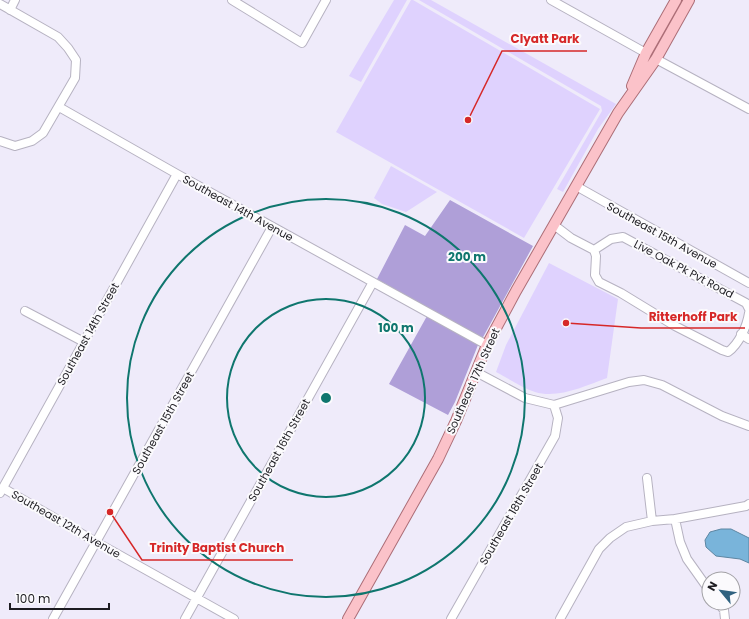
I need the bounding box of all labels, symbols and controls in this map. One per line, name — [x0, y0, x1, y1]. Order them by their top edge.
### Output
callout: Clyatt Park — [502, 27, 587, 51]
text: Clyatt Park — [511, 30, 580, 47]
street label: Southeast 14th Avenue — [180, 171, 296, 245]
street label: Southeast 15th Avenue — [604, 198, 720, 272]
street label: Live Oak Pk Pvt Road — [631, 236, 737, 302]
text: 200 m — [448, 248, 486, 265]
street label: Southeast 14th Street — [53, 280, 123, 388]
callout: Ritterhoff Park — [641, 304, 745, 328]
text: Ritterhoff Park — [649, 308, 738, 325]
text: 100 m — [378, 319, 414, 336]
street label: Southeast 17th Street — [442, 326, 504, 436]
street label: Southeast 15th Street — [128, 369, 198, 477]
centre of rings — [319, 391, 333, 405]
street label: Southeast 16th Street — [244, 396, 314, 504]
street label: Southeast 18th Street — [475, 460, 547, 568]
street label: Southeast 12th Avenue — [8, 486, 124, 562]
callout: Trinity Baptist Church — [142, 536, 293, 560]
text: Trinity Baptist Church — [150, 539, 284, 556]
north arrow — [701, 571, 741, 611]
text: N — [703, 579, 721, 594]
scale bar — [10, 585, 109, 611]
text: 100 m — [16, 590, 50, 607]

